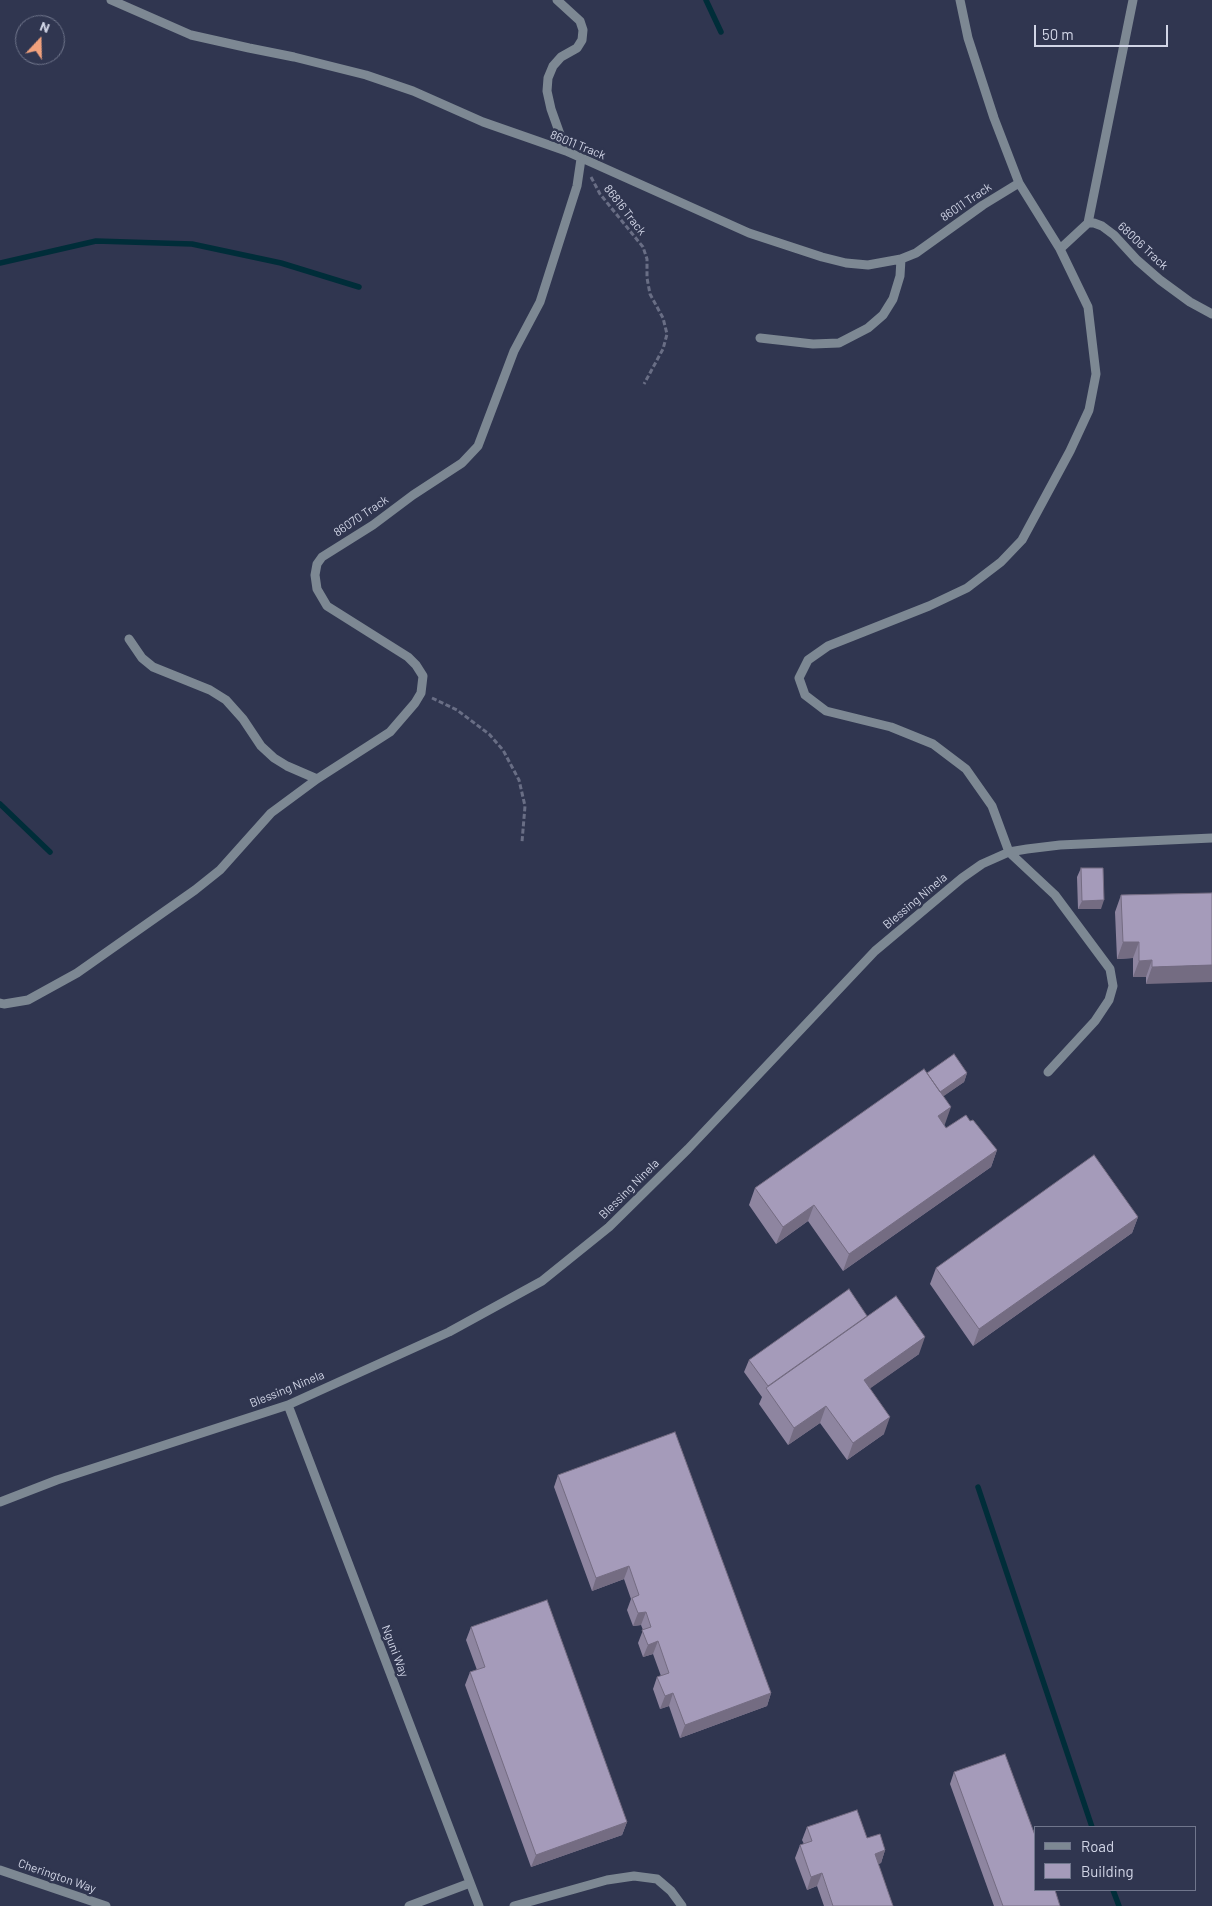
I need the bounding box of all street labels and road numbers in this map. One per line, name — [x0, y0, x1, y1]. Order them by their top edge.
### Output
street label: 86011 Track — [548, 127, 608, 163]
street label: 86011 Track — [938, 180, 994, 224]
street label: 86816 Track — [601, 182, 649, 238]
street label: 68006 Track — [1115, 219, 1171, 273]
street label: 86070 Track — [331, 492, 391, 540]
street label: Blessing Ninela — [880, 870, 950, 932]
street label: Blessing Ninela — [596, 1156, 662, 1222]
street label: Blessing Ninela — [248, 1368, 326, 1410]
street label: Nguni Way — [379, 1623, 411, 1679]
street label: Cherington Way — [16, 1856, 98, 1896]

